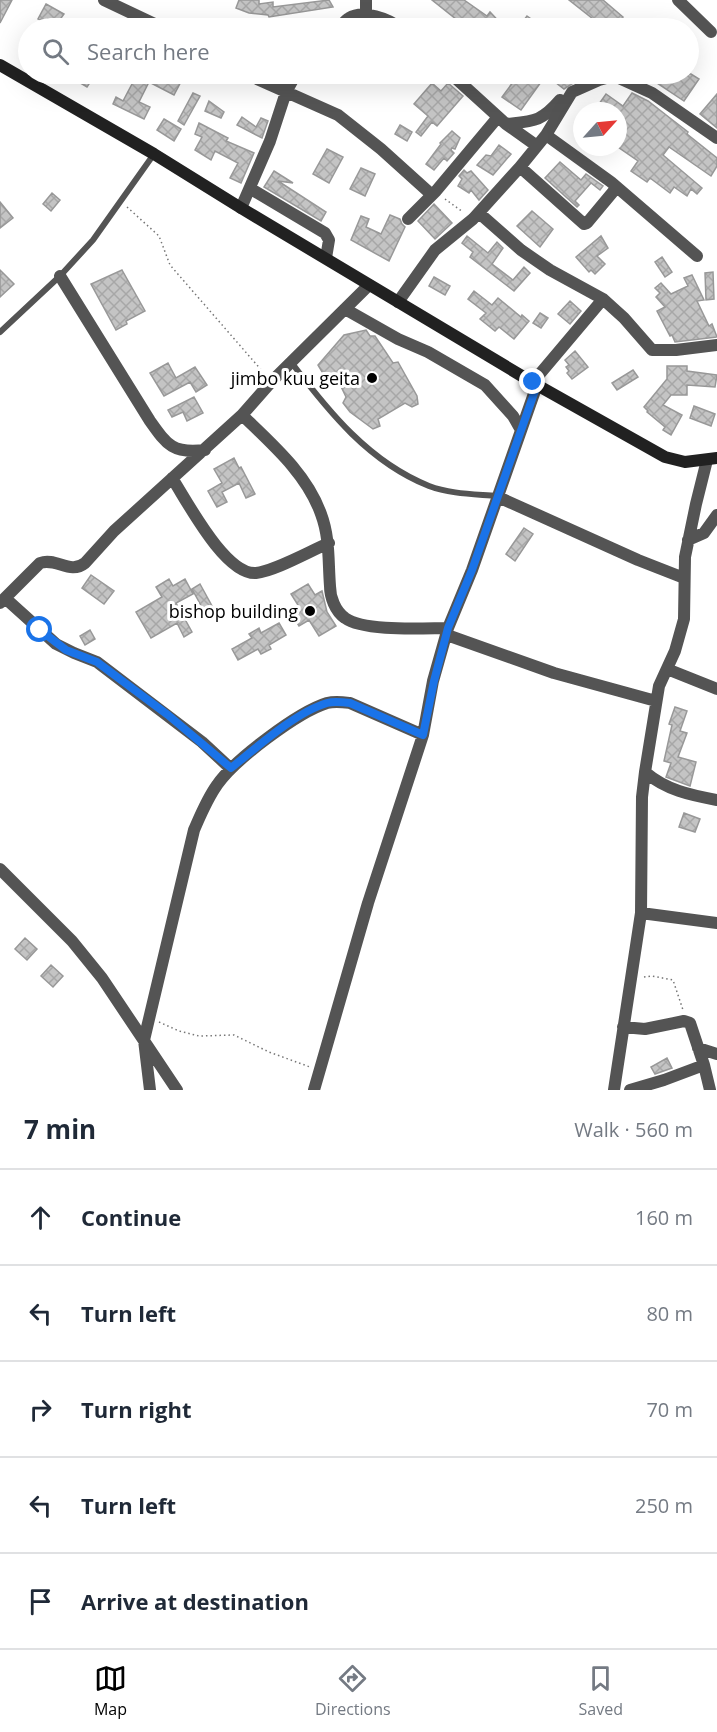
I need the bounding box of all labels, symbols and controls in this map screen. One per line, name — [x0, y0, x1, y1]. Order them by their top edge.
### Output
search box — [18, 18, 699, 84]
icon: search — [39, 35, 72, 68]
text: Search here — [87, 36, 210, 66]
north arrow — [573, 102, 627, 156]
place label: jimbo kuu geita — [230, 366, 360, 390]
route end — [519, 368, 545, 394]
marker: jimbo kuu geita — [365, 371, 379, 385]
place label: bishop building — [169, 599, 298, 623]
marker: bishop building — [303, 604, 317, 618]
route start — [26, 616, 52, 642]
text: 7 min — [24, 1111, 96, 1147]
text: Walk · 560 m — [574, 1116, 693, 1143]
icon: ahead — [24, 1201, 57, 1234]
text: Continue — [81, 1202, 181, 1232]
text: 160 m — [635, 1204, 693, 1231]
icon: left — [24, 1297, 57, 1330]
text: Turn left — [81, 1298, 176, 1328]
text: 80 m — [646, 1300, 693, 1327]
icon: right — [24, 1393, 57, 1426]
text: Turn right — [81, 1394, 192, 1424]
text: 70 m — [646, 1396, 693, 1423]
icon: left — [24, 1489, 57, 1522]
text: Turn left — [81, 1490, 176, 1520]
text: 250 m — [635, 1492, 693, 1519]
icon: arrive — [24, 1585, 57, 1618]
text: Arrive at destination — [81, 1586, 309, 1616]
tab: Map — [94, 1662, 127, 1720]
tab: Directions — [315, 1662, 391, 1720]
tab: Saved — [579, 1662, 623, 1720]

